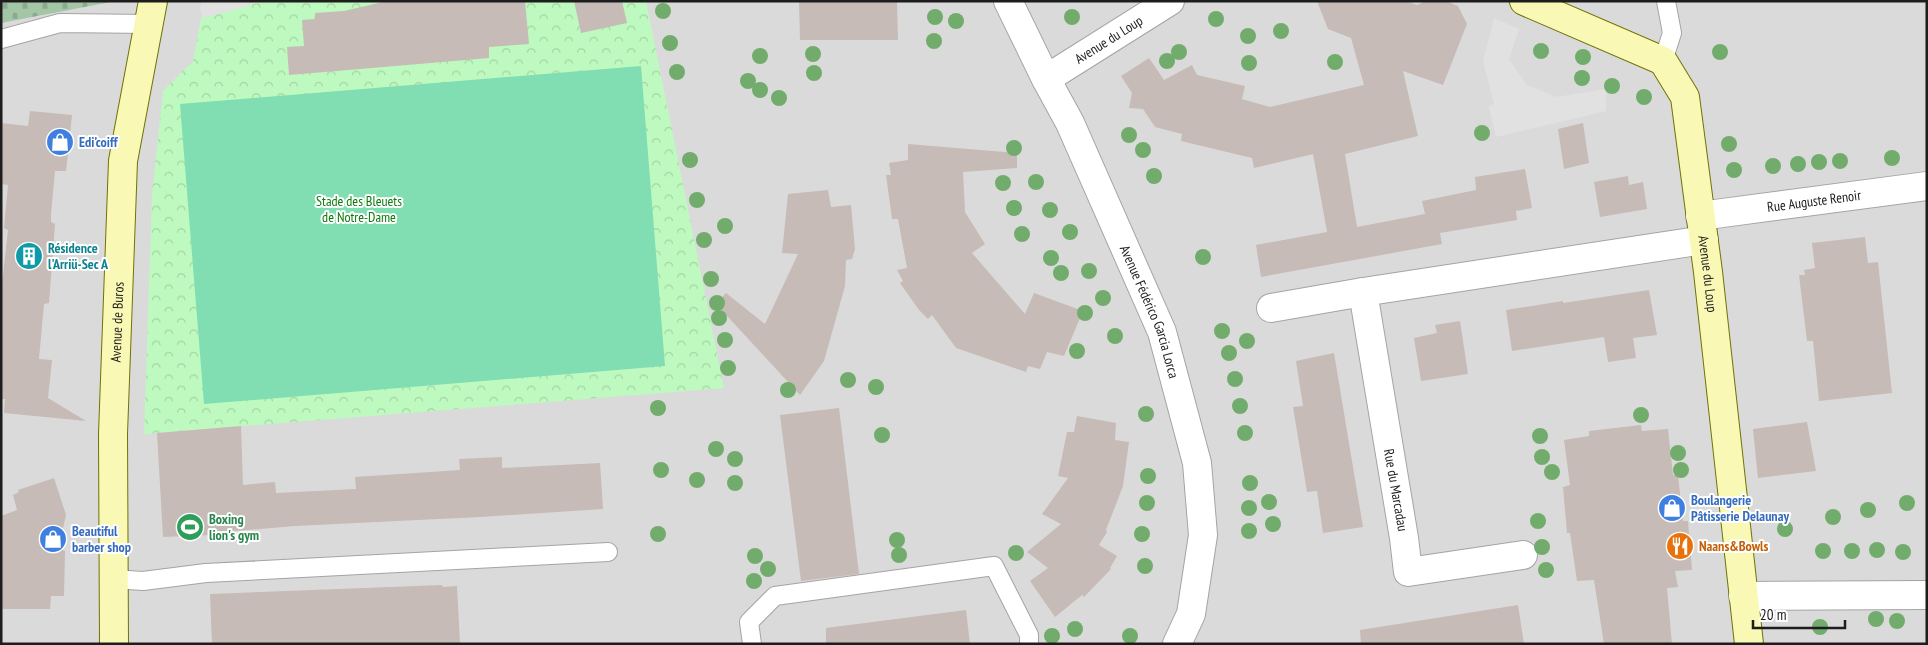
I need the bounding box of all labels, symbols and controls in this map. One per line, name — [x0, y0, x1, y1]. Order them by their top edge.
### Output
street label: Avenue du Loup — [1071, 11, 1146, 68]
shop icon: Edi’coiff — [45, 127, 75, 157]
place label: Edi’coiff — [79, 133, 119, 151]
street label: Rue Auguste Renoir — [1766, 186, 1862, 216]
park label: Stade des Bleuets de Notre-Dame — [316, 192, 402, 226]
street label: Avenue du Loup — [1694, 235, 1721, 313]
place label: Résidence l'Arriü-Sec A — [48, 239, 109, 273]
building icon: Résidence l'Arriü-Sec A — [14, 241, 44, 271]
street label: Avenue Fédérico Garcia Lorca — [1116, 242, 1183, 380]
street label: Avenue de Buros — [107, 281, 128, 363]
street label: Rue du Marcadau — [1380, 447, 1412, 533]
place label: Boulangerie Pâtisserie Delaunay — [1691, 491, 1789, 525]
shop icon: Boulangerie Pâtisserie Delaunay — [1657, 493, 1687, 523]
place label: Boxing lion's gym — [209, 510, 259, 544]
sports icon: Boxing lion's gym — [175, 512, 205, 542]
place label: Beautiful barber shop — [72, 522, 131, 556]
shop icon: Beautiful barber shop — [38, 524, 68, 554]
restaurant icon: Naans&Bowls — [1665, 531, 1695, 561]
place label: Naans&Bowls — [1699, 537, 1768, 555]
scale bar — [1753, 598, 1846, 630]
text: 20 m — [1760, 605, 1786, 624]

